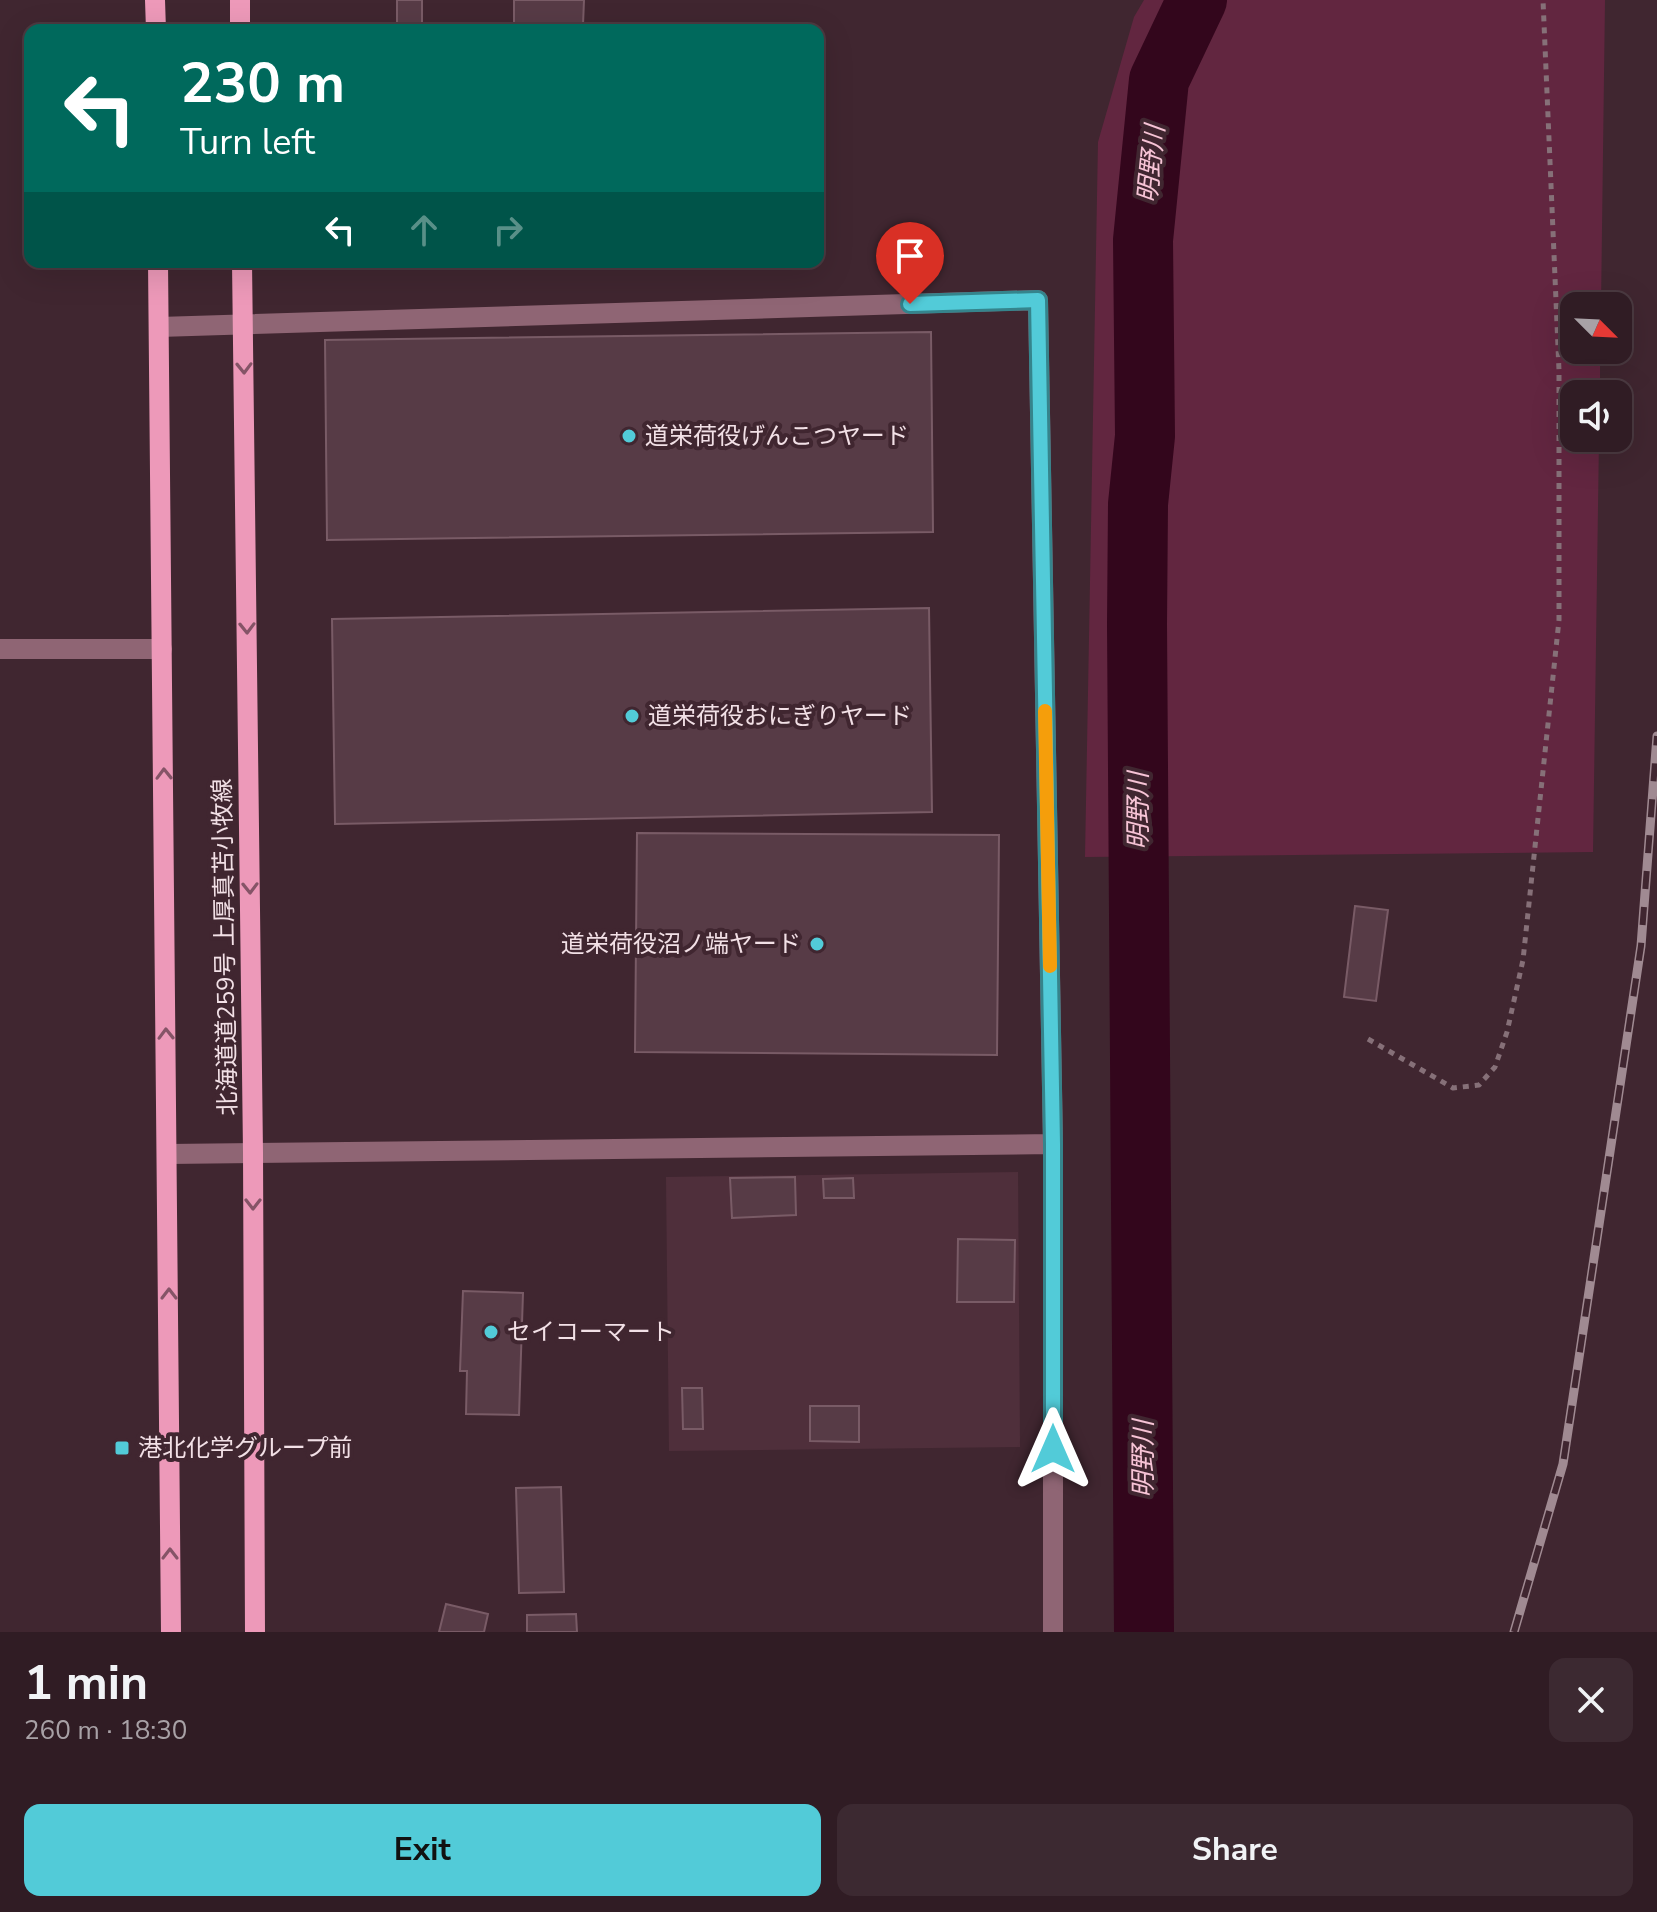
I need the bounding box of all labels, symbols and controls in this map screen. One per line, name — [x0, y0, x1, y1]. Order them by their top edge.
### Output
text: 230 m — [180, 45, 345, 122]
icon: left — [48, 56, 152, 160]
text: Turn left — [180, 118, 315, 167]
water label: 明野川 — [1130, 120, 1173, 205]
icon: left — [318, 208, 362, 252]
icon: ahead — [402, 208, 446, 252]
icon: right — [486, 208, 530, 252]
pin — [876, 222, 944, 304]
icon: arrive — [888, 234, 932, 278]
north arrow — [1560, 292, 1632, 364]
map controls — [1560, 292, 1632, 452]
one-way arrow — [235, 362, 252, 375]
button: sound — [1560, 380, 1632, 452]
place label: 道栄荷役げんこつヤード — [645, 420, 909, 452]
marker: 道栄荷役げんこつヤード — [620, 427, 638, 445]
one-way arrow — [238, 622, 256, 635]
place label: 道栄荷役おにぎりヤード — [648, 700, 912, 732]
marker: 道栄荷役おにぎりヤード — [623, 707, 641, 725]
one-way arrow — [155, 767, 172, 780]
water label: 明野川 — [1121, 769, 1156, 850]
street label: 北海道道259号 上厚真苫小牧線 — [206, 778, 244, 1116]
one-way arrow — [241, 882, 259, 895]
place label: 道栄荷役沼ノ端ヤード — [561, 928, 801, 960]
marker: 道栄荷役沼ノ端ヤード — [808, 935, 826, 953]
one-way arrow — [158, 1027, 175, 1040]
one-way arrow — [244, 1198, 262, 1211]
one-way arrow — [160, 1287, 178, 1300]
place label: セイコーマート — [507, 1316, 675, 1348]
marker: セイコーマート — [482, 1323, 500, 1341]
position arrow — [1011, 1407, 1095, 1491]
water label: 明野川 — [1126, 1417, 1161, 1498]
place label: 港北化学グループ前 — [138, 1432, 353, 1464]
marker: 港北化学グループ前 — [113, 1439, 131, 1457]
one-way arrow — [162, 1547, 179, 1560]
text: 1 min — [24, 1650, 148, 1716]
button: close — [1549, 1658, 1633, 1742]
text: 260 m · 18:30 — [24, 1713, 187, 1748]
button: Exit — [24, 1804, 821, 1896]
button: Share — [837, 1804, 1633, 1896]

